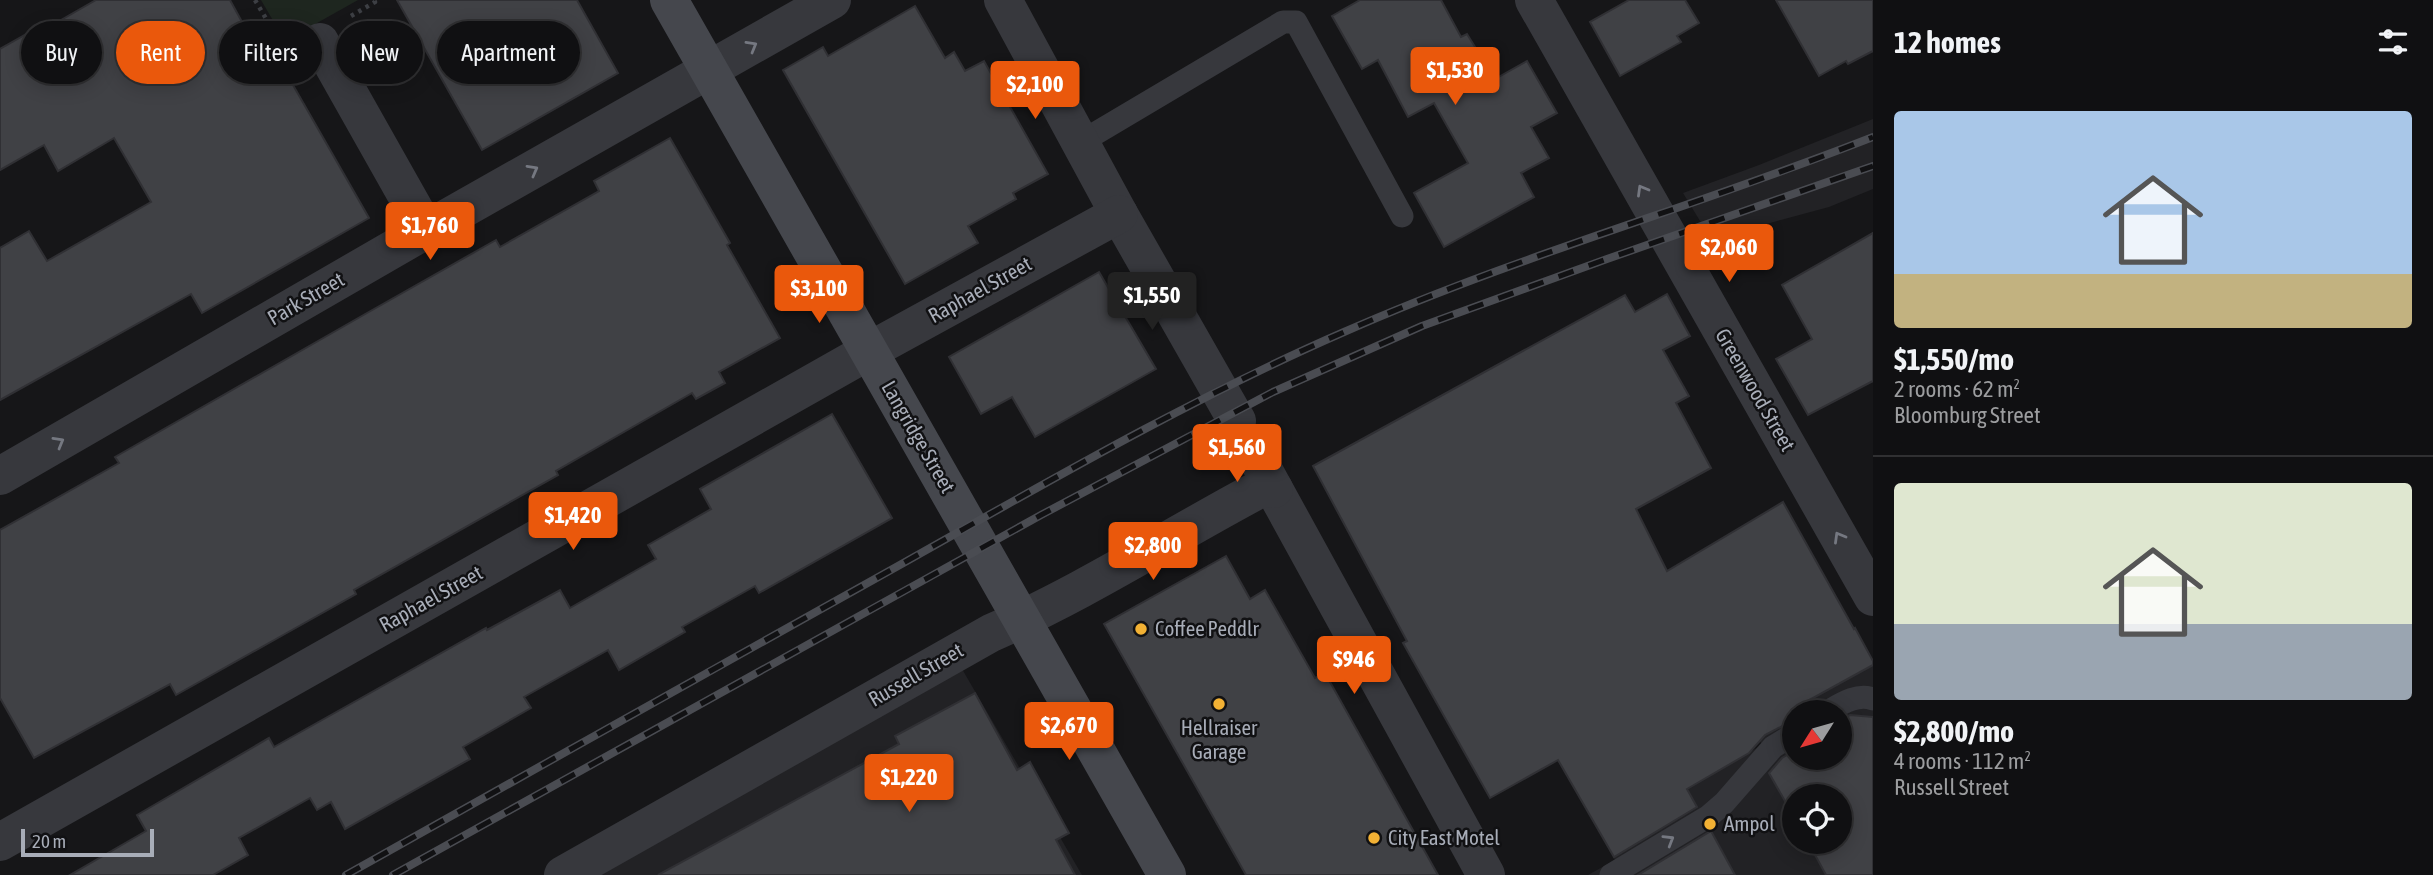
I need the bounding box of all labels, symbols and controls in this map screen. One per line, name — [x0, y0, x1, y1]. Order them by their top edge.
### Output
chip: Buy — [21, 21, 102, 84]
chip: Rent — [116, 21, 205, 84]
chip: Filters — [219, 21, 322, 84]
chip: New — [336, 21, 423, 84]
chip: Apartment — [437, 21, 580, 84]
icon: filters — [2374, 23, 2412, 61]
text: 12 homes — [1894, 25, 2001, 59]
one-way arrow — [745, 41, 757, 54]
pin: $1,530 — [1398, 48, 1512, 107]
text: $1,530 — [1427, 57, 1484, 83]
pin: $2,100 — [978, 61, 1092, 121]
text: $2,100 — [1007, 71, 1064, 97]
icon: home — [2090, 157, 2216, 283]
one-way arrow — [525, 165, 538, 178]
one-way arrow — [1637, 185, 1650, 198]
pin: $1,760 — [373, 202, 487, 262]
text: $1,760 — [402, 212, 459, 238]
pin: $2,060 — [1672, 224, 1786, 284]
text: $2,060 — [1701, 234, 1758, 260]
street label: Raphael Street — [924, 251, 1035, 327]
pin: $3,100 — [762, 266, 876, 325]
street label: Park Street — [263, 267, 348, 330]
pin: $1,550 — [1095, 272, 1209, 332]
text: $3,100 — [791, 275, 848, 301]
text: $1,550 — [1124, 282, 1181, 308]
street label: Greenwood Street — [1711, 324, 1801, 455]
text: $1,550/mo — [1894, 342, 2014, 376]
street label: Langridge Street — [877, 376, 961, 497]
text: 2 rooms · 62 m² — [1894, 376, 2020, 402]
text: Bloomburg Street — [1894, 402, 2041, 428]
pin: $1,560 — [1180, 424, 1294, 484]
text: $1,560 — [1209, 434, 1266, 460]
one-way arrow — [52, 437, 65, 450]
pin: $1,420 — [516, 492, 630, 552]
text: $1,420 — [545, 502, 602, 528]
pin: $2,800 — [1096, 522, 1210, 582]
icon: home — [2090, 529, 2216, 655]
text: $2,800 — [1125, 532, 1182, 558]
one-way arrow — [1834, 532, 1847, 545]
street label: Raphael Street — [375, 560, 486, 636]
place label: Coffee Peddlr — [1155, 616, 1260, 640]
marker: Coffee Peddlr — [1133, 621, 1149, 637]
pin: $946 — [1313, 636, 1395, 696]
street label: Russell Street — [864, 637, 967, 711]
text: $946 — [1333, 646, 1375, 672]
marker: Hellraiser Garage — [1211, 696, 1227, 712]
north arrow — [1782, 700, 1852, 770]
map controls — [1782, 700, 1852, 854]
pin: $2,670 — [1012, 702, 1126, 762]
text: $2,670 — [1041, 712, 1098, 738]
text: $2,800/mo — [1894, 714, 2014, 748]
place label: Hellraiser Garage — [1181, 715, 1258, 763]
text: 4 rooms · 112 m² — [1894, 748, 2031, 774]
pin: $1,220 — [852, 754, 966, 814]
text: $1,220 — [881, 764, 938, 790]
text: Russell Street — [1894, 774, 2009, 800]
button: locate — [1782, 784, 1852, 854]
place label: Ampol — [1724, 811, 1775, 835]
marker: Ampol — [1702, 816, 1718, 832]
place label: City East Motel — [1388, 825, 1500, 849]
scale bar — [21, 826, 154, 858]
text: 20 m — [32, 830, 66, 852]
marker: City East Motel — [1366, 830, 1382, 846]
one-way arrow — [1662, 835, 1675, 848]

